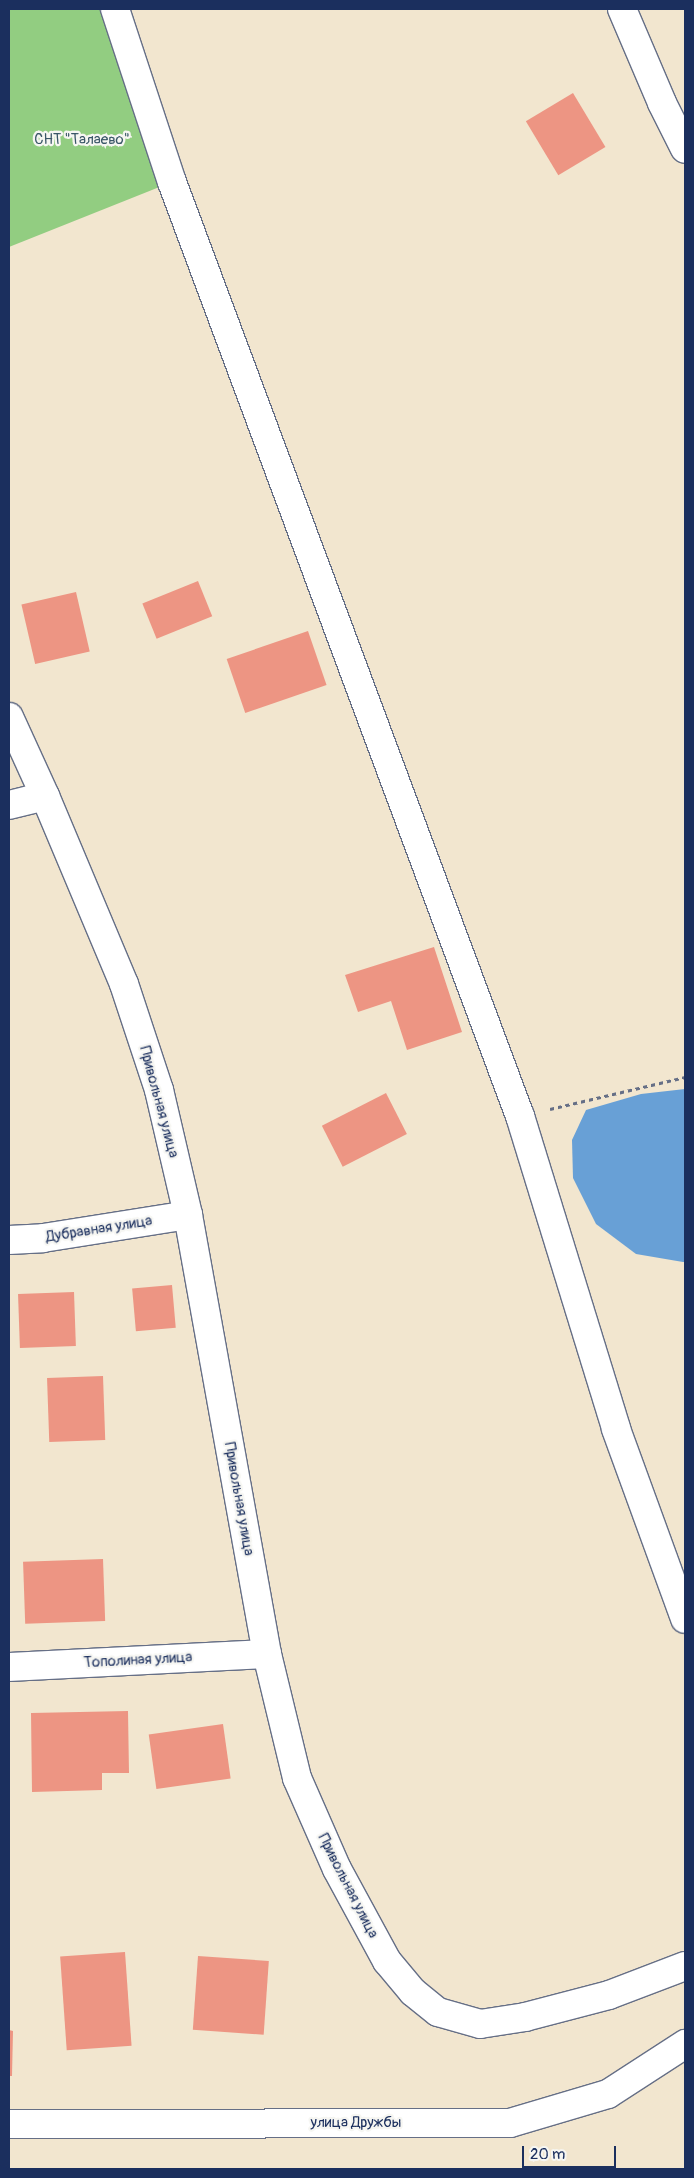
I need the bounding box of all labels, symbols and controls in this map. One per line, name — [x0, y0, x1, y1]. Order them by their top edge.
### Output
park label: СНТ "Талаево" — [34, 131, 130, 149]
street label: Привольная улица — [135, 1044, 183, 1160]
street label: Дубравная улица — [44, 1212, 154, 1246]
street label: Привольная улица — [220, 1441, 258, 1557]
street label: Тополиная улица — [83, 1648, 193, 1672]
street label: Привольная улица — [314, 1831, 382, 1941]
street label: улица Дружбы — [311, 2114, 401, 2132]
scale bar — [524, 2136, 618, 2168]
text: 20 m — [530, 2145, 565, 2164]

